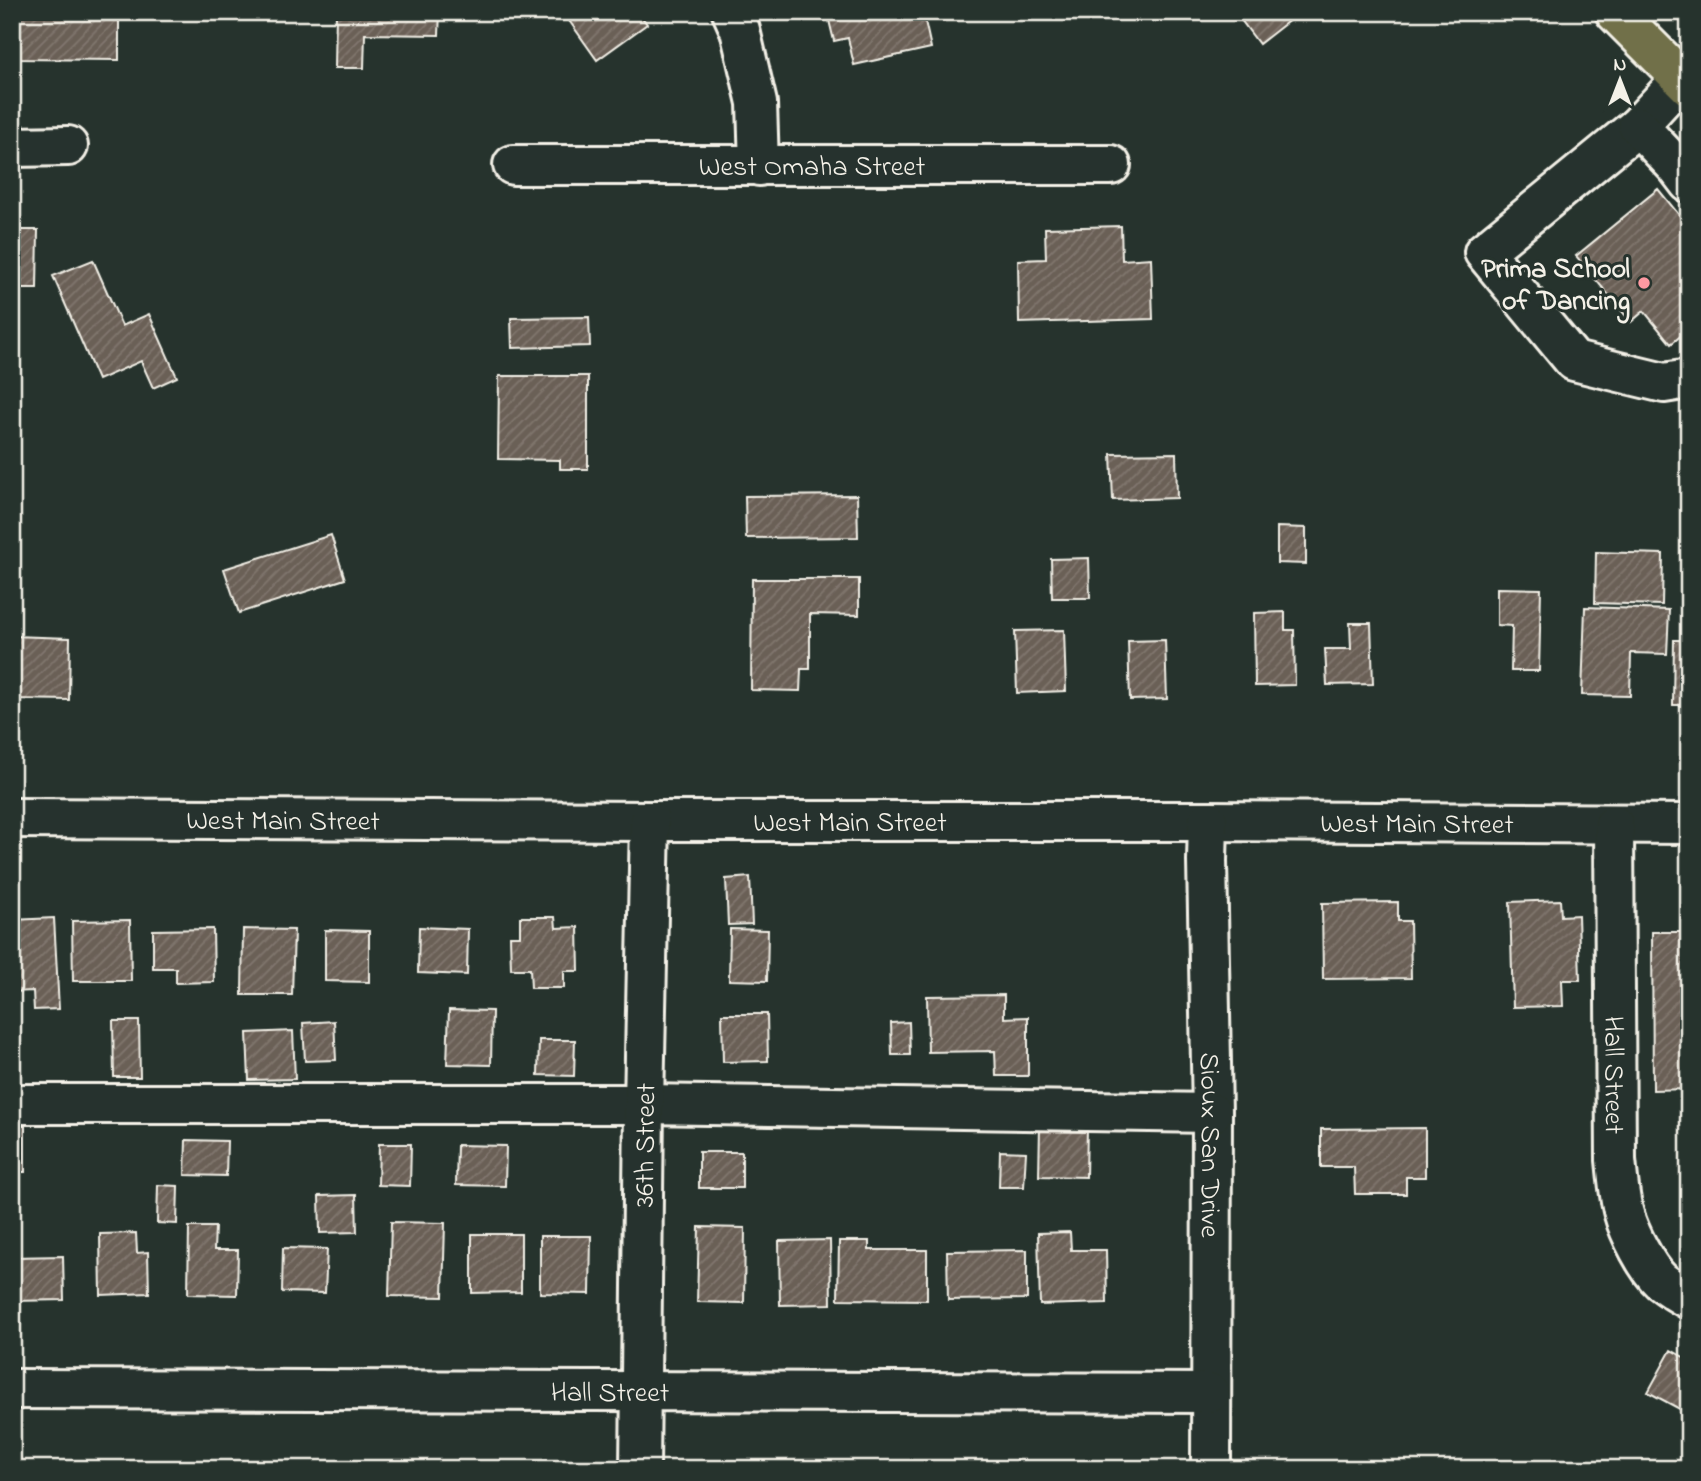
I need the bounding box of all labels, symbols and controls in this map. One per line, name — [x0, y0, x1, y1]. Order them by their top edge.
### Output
north arrow — [1586, 46, 1656, 116]
text: N — [1614, 52, 1627, 79]
street label: West Omaha Street — [699, 148, 925, 189]
place label: Prima School of Dancing — [1481, 250, 1630, 324]
marker: Prima School of Dancing — [1636, 275, 1652, 291]
street label: West Main Street — [186, 802, 380, 844]
street label: West Main Street — [753, 804, 947, 845]
street label: West Main Street — [1320, 805, 1514, 847]
street label: Hall Street — [1591, 1016, 1633, 1134]
street label: Sioux San Drive — [1187, 1052, 1229, 1238]
street label: 36th Street — [626, 1083, 668, 1207]
street label: Hall Street — [551, 1374, 669, 1415]

